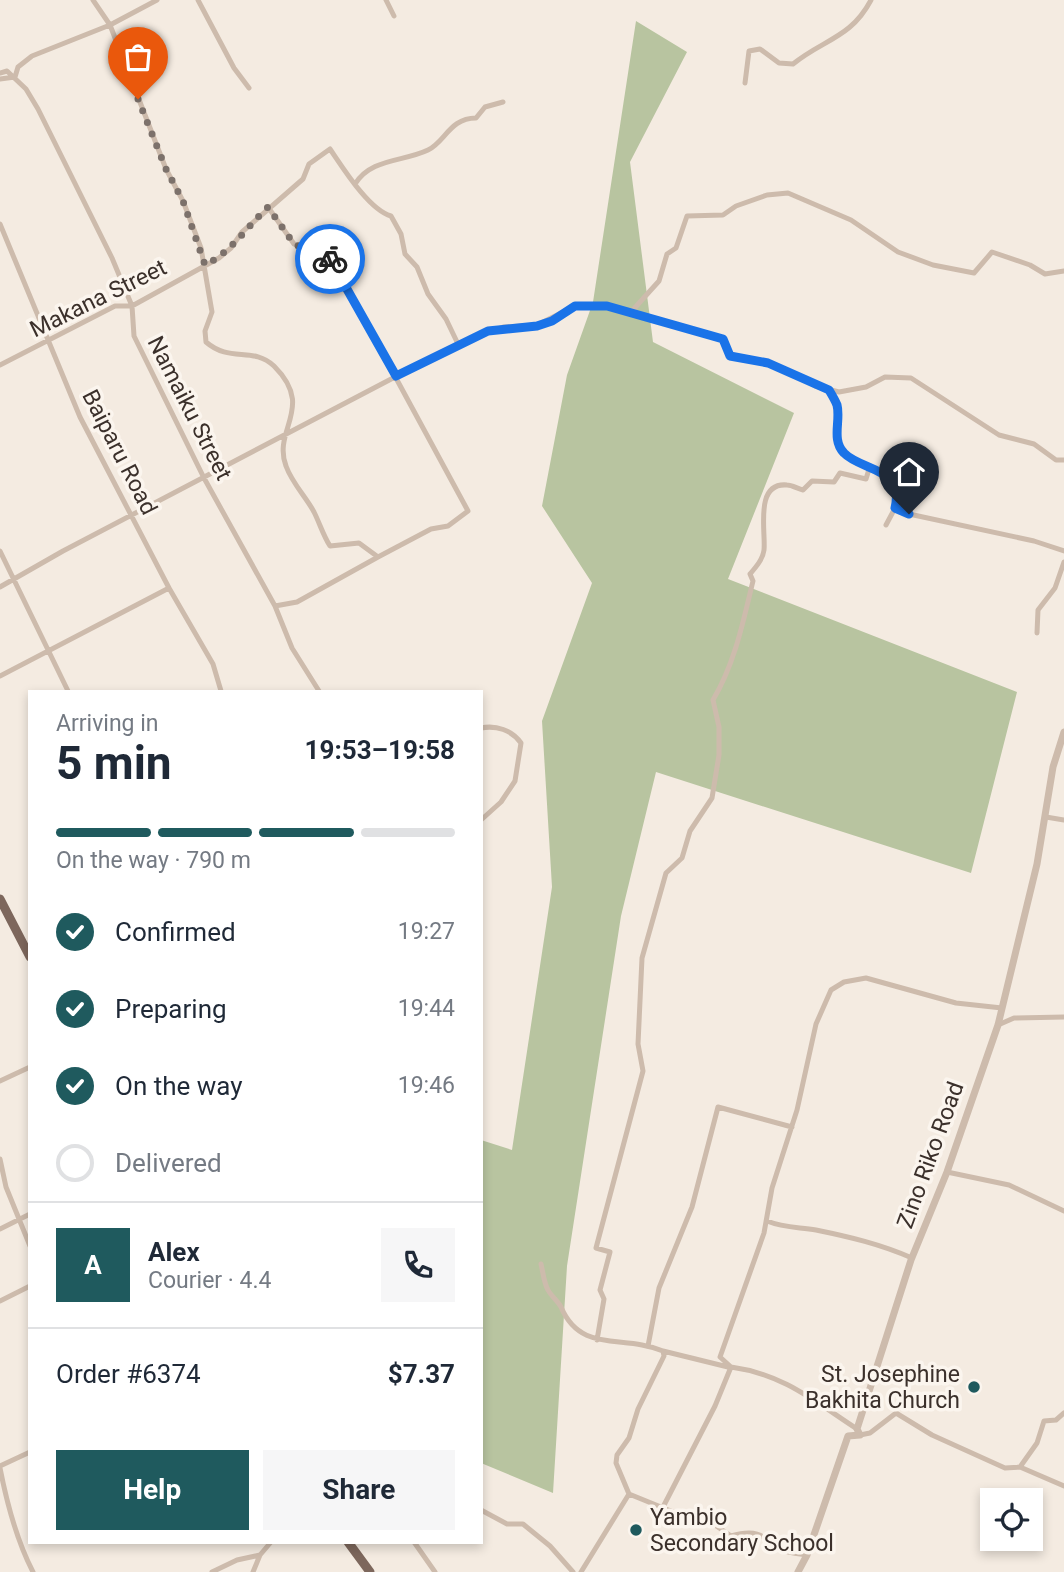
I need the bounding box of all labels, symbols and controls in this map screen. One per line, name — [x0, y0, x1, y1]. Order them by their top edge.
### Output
pin — [108, 27, 168, 99]
icon: bag — [119, 38, 157, 76]
courier — [295, 224, 365, 294]
icon: bike — [311, 240, 349, 278]
street label: Makana Street — [26, 254, 171, 343]
street label: Namaiku Street — [142, 332, 237, 485]
street label: Baiparu Road — [76, 385, 163, 519]
pin — [879, 442, 939, 514]
icon: home — [890, 453, 928, 491]
text: Arriving in — [56, 710, 159, 737]
text: 19:53–19:58 — [305, 735, 455, 765]
text: 5 min — [56, 736, 172, 790]
text: On the way · 790 m — [56, 847, 251, 874]
icon: check — [56, 913, 94, 951]
text: Confirmed — [115, 917, 236, 947]
text: 19:27 — [398, 918, 455, 945]
icon: check — [56, 990, 94, 1028]
text: Preparing — [115, 994, 227, 1024]
text: 19:44 — [398, 995, 455, 1022]
icon: check — [56, 1067, 94, 1105]
text: On the way — [115, 1071, 243, 1101]
text: 19:46 — [398, 1072, 455, 1099]
street label: Zino Riko Road — [891, 1078, 969, 1232]
text: Delivered — [115, 1148, 222, 1178]
button: phone — [381, 1228, 455, 1302]
text: Alex — [148, 1237, 200, 1267]
text: A — [84, 1250, 102, 1280]
text: Courier · 4.4 — [148, 1267, 271, 1294]
text: Order #6374 — [56, 1359, 201, 1389]
text: $7.37 — [388, 1359, 455, 1389]
place label: St. Josephine Bakhita Church — [805, 1361, 960, 1414]
marker: St. Josephine Bakhita Church — [966, 1379, 982, 1395]
button: Help — [56, 1450, 249, 1530]
button: Share — [263, 1450, 455, 1530]
map controls — [980, 1488, 1043, 1551]
button: locate — [980, 1488, 1043, 1551]
place label: Yambio Secondary School — [650, 1504, 834, 1557]
marker: Yambio Secondary School — [628, 1522, 644, 1538]

